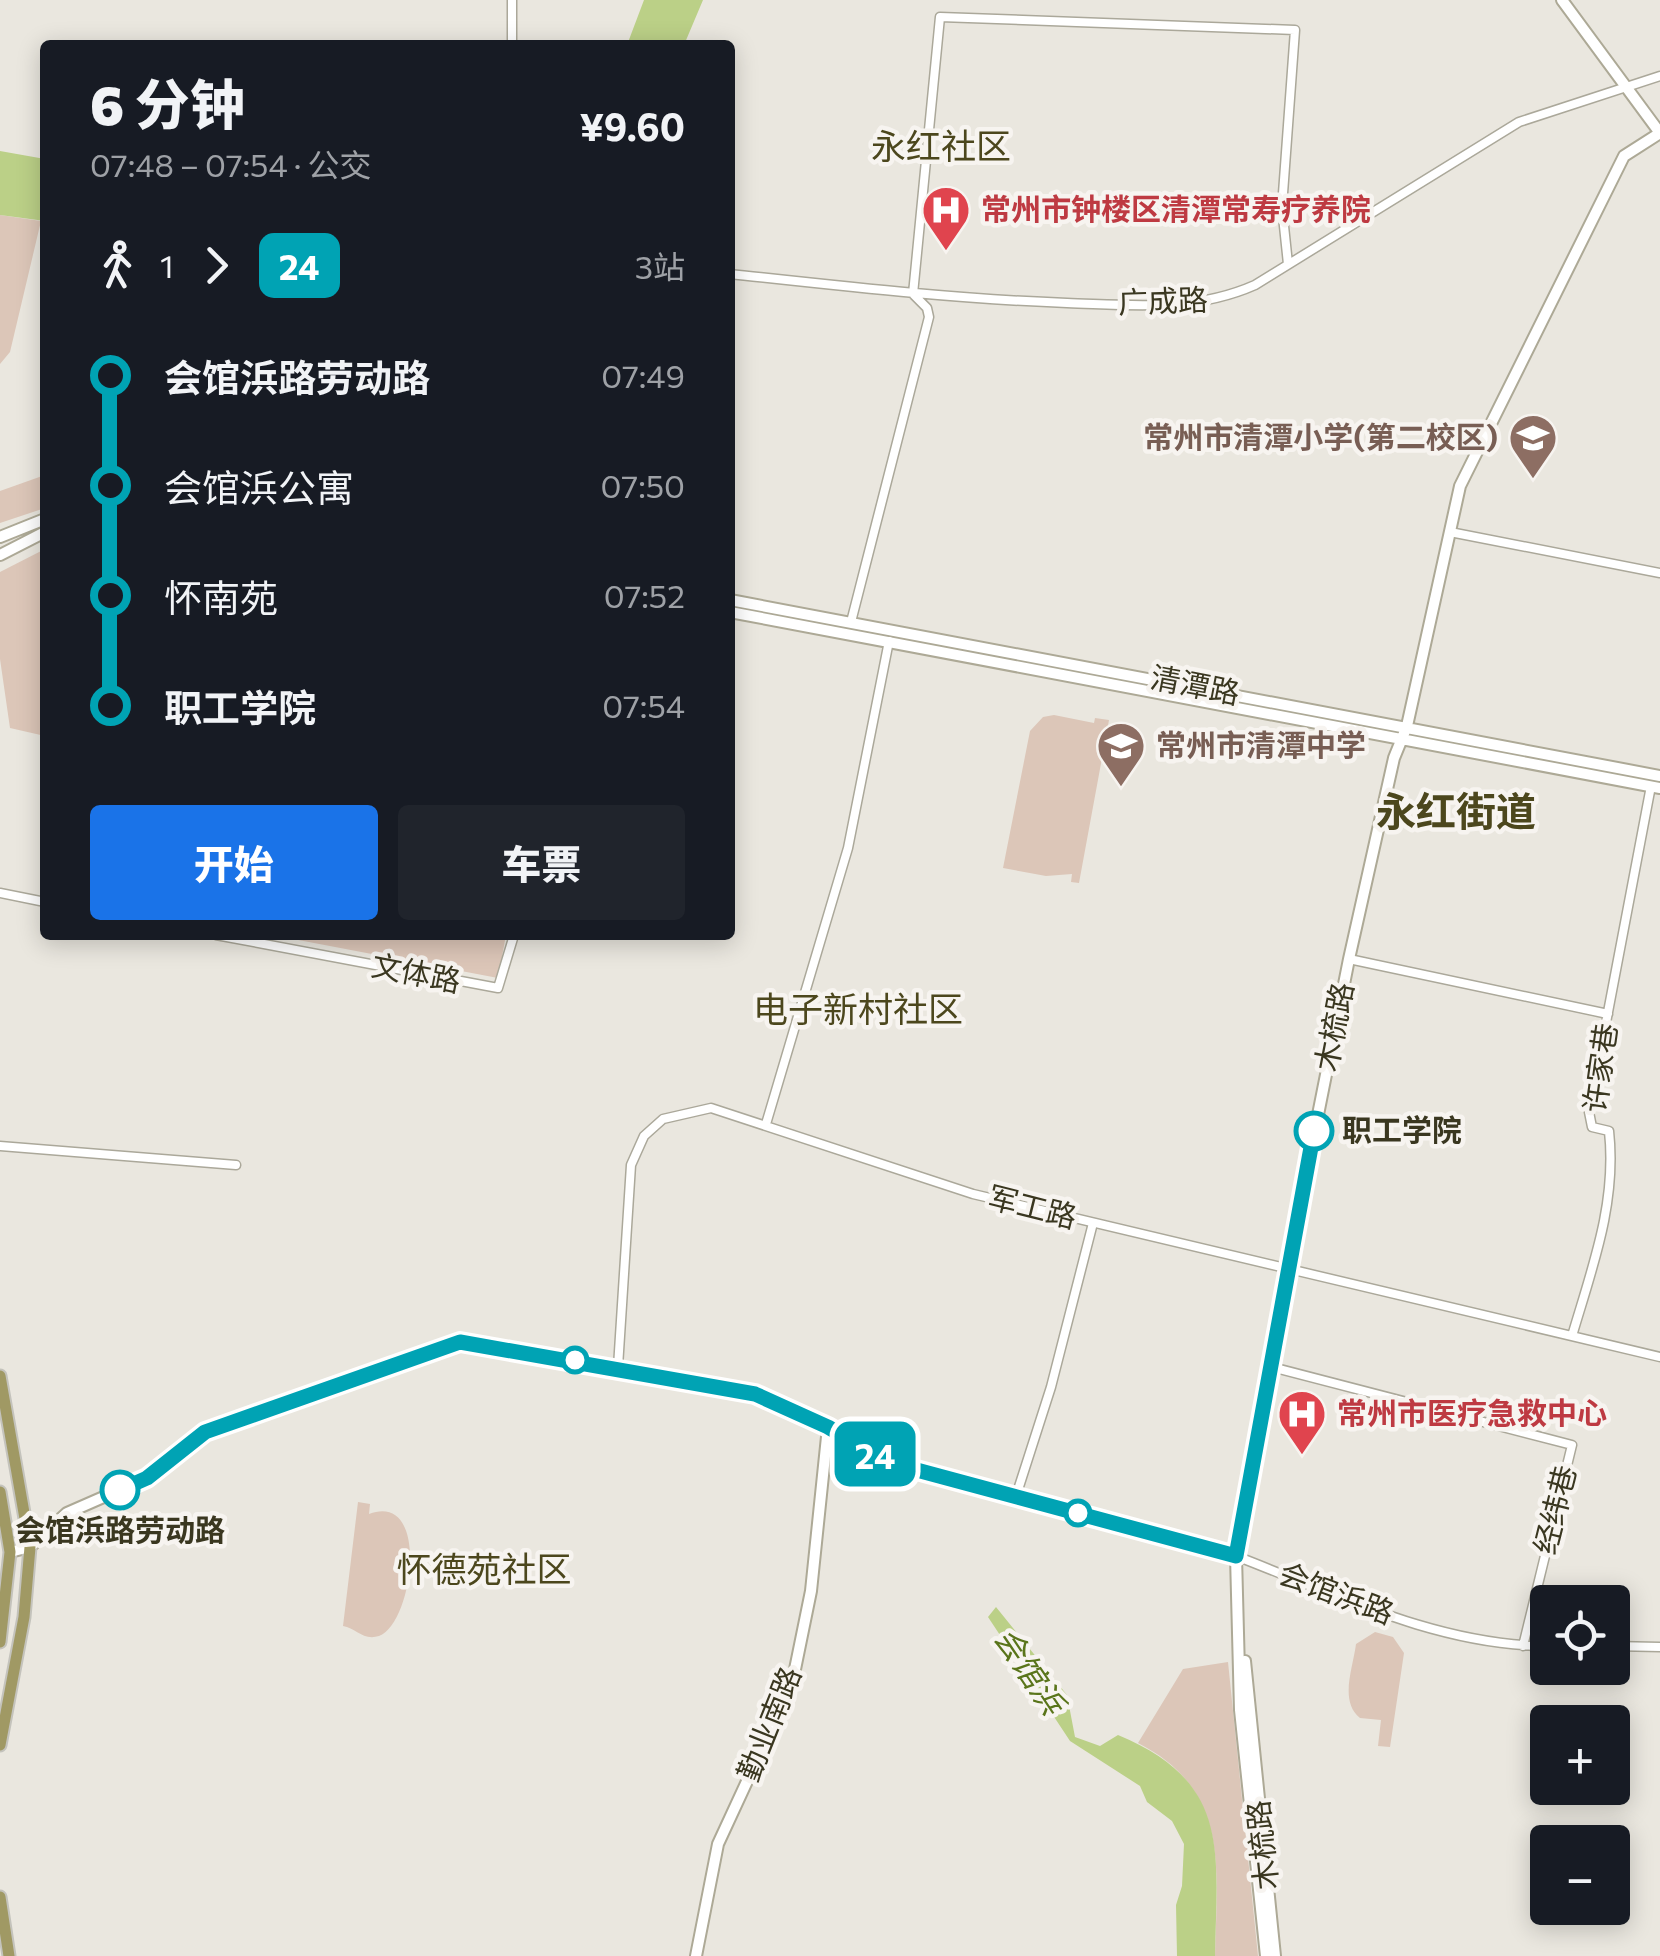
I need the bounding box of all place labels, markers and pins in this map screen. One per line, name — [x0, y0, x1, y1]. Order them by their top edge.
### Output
hospital icon: 常州市钟楼区清潭常寿疗养院 — [920, 184, 972, 252]
place label: 常州市钟楼区清潭常寿疗养院 — [981, 189, 1371, 226]
school or university icon: 常州市清潭小学(第二校区) — [1507, 412, 1559, 480]
place label: 常州市清潭小学(第二校区) — [1143, 417, 1498, 454]
school or university icon: 常州市清潭中学 — [1095, 720, 1147, 788]
place label: 常州市清潭中学 — [1156, 725, 1366, 762]
place label: 职工学院 — [1342, 1110, 1462, 1147]
marker: 职工学院 — [1295, 1112, 1333, 1150]
unlabelled marker — [562, 1347, 588, 1373]
hospital icon: 常州市医疗急救中心 — [1276, 1388, 1328, 1456]
place label: 常州市医疗急救中心 — [1337, 1393, 1607, 1430]
marker: 会馆浜路劳动路 — [101, 1471, 139, 1509]
unlabelled marker — [1065, 1500, 1091, 1526]
place label: 会馆浜路劳动路 — [15, 1510, 225, 1547]

